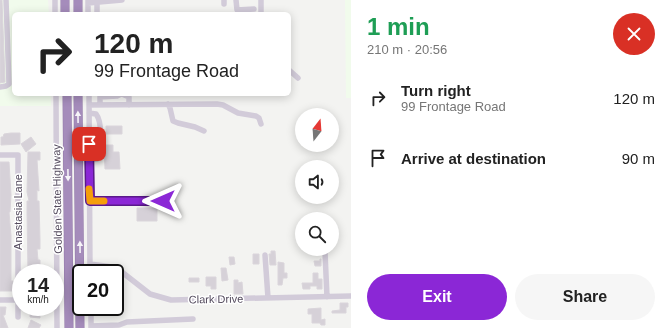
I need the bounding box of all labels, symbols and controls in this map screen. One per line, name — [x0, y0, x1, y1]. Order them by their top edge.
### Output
text: 1 min — [367, 13, 430, 40]
button: close — [613, 13, 655, 55]
icon: right — [28, 28, 80, 80]
text: 120 m — [94, 28, 173, 59]
text: 210 m · 20:56 — [367, 42, 447, 57]
text: 99 Frontage Road — [94, 61, 239, 81]
text: Turn right — [401, 82, 471, 99]
icon: right — [367, 87, 389, 109]
text: 120 m — [613, 90, 655, 107]
text: 99 Frontage Road — [401, 99, 506, 114]
north arrow — [295, 108, 339, 152]
map controls — [295, 108, 339, 256]
one-way arrow — [75, 110, 81, 123]
pin — [72, 127, 106, 161]
icon: arrive — [78, 133, 100, 155]
street label: Golden State Highway — [50, 144, 64, 254]
icon: arrive — [367, 147, 389, 169]
text: Arrive at destination — [401, 150, 546, 167]
text: 90 m — [622, 150, 655, 167]
button: sound — [295, 160, 339, 204]
one-way arrow — [64, 169, 71, 181]
street label: Anastasia Lane — [12, 174, 24, 250]
position arrow — [142, 180, 184, 222]
button: search — [295, 212, 339, 256]
one-way arrow — [76, 241, 83, 253]
speed limit sign: 20 — [72, 264, 124, 316]
text: 14 — [27, 274, 49, 296]
button: Exit — [367, 274, 507, 320]
button: Share — [515, 274, 655, 320]
street label: Clark Drive — [189, 293, 243, 305]
text: km/h — [27, 294, 49, 305]

